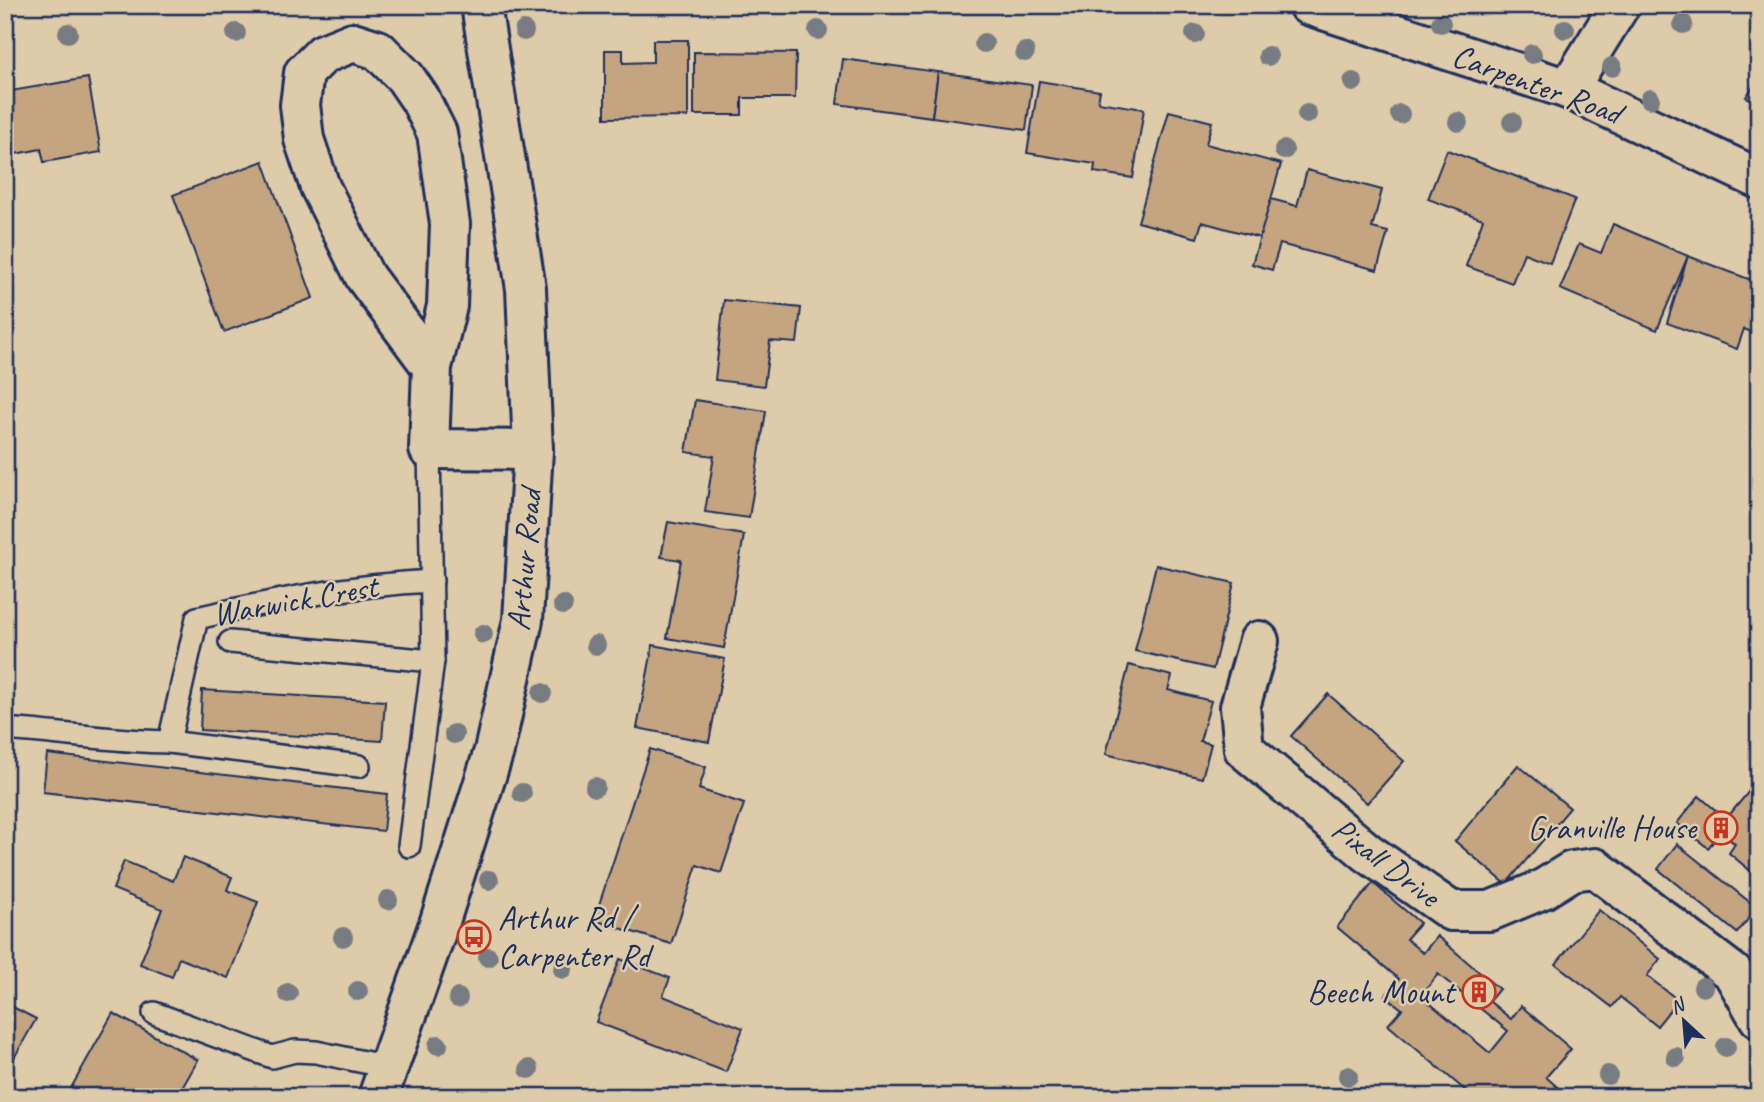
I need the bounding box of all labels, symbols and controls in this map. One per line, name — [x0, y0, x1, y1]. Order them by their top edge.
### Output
street label: Carpenter Road — [1447, 34, 1632, 136]
street label: Arthur Road — [497, 483, 552, 632]
street label: Warwick Crest — [210, 564, 383, 635]
place label: Granville House — [1528, 807, 1698, 849]
street label: Pixall Drive — [1324, 808, 1450, 918]
building icon: Granville House — [1702, 809, 1740, 847]
place label: Arthur Rd / Carpenter Rd — [498, 897, 655, 977]
bus stop icon: Arthur Rd / Carpenter Rd — [455, 918, 493, 956]
place label: Beech Mount — [1307, 971, 1457, 1013]
building icon: Beech Mount — [1460, 973, 1498, 1011]
north arrow — [1648, 986, 1718, 1056]
text: N — [1666, 992, 1690, 1020]

